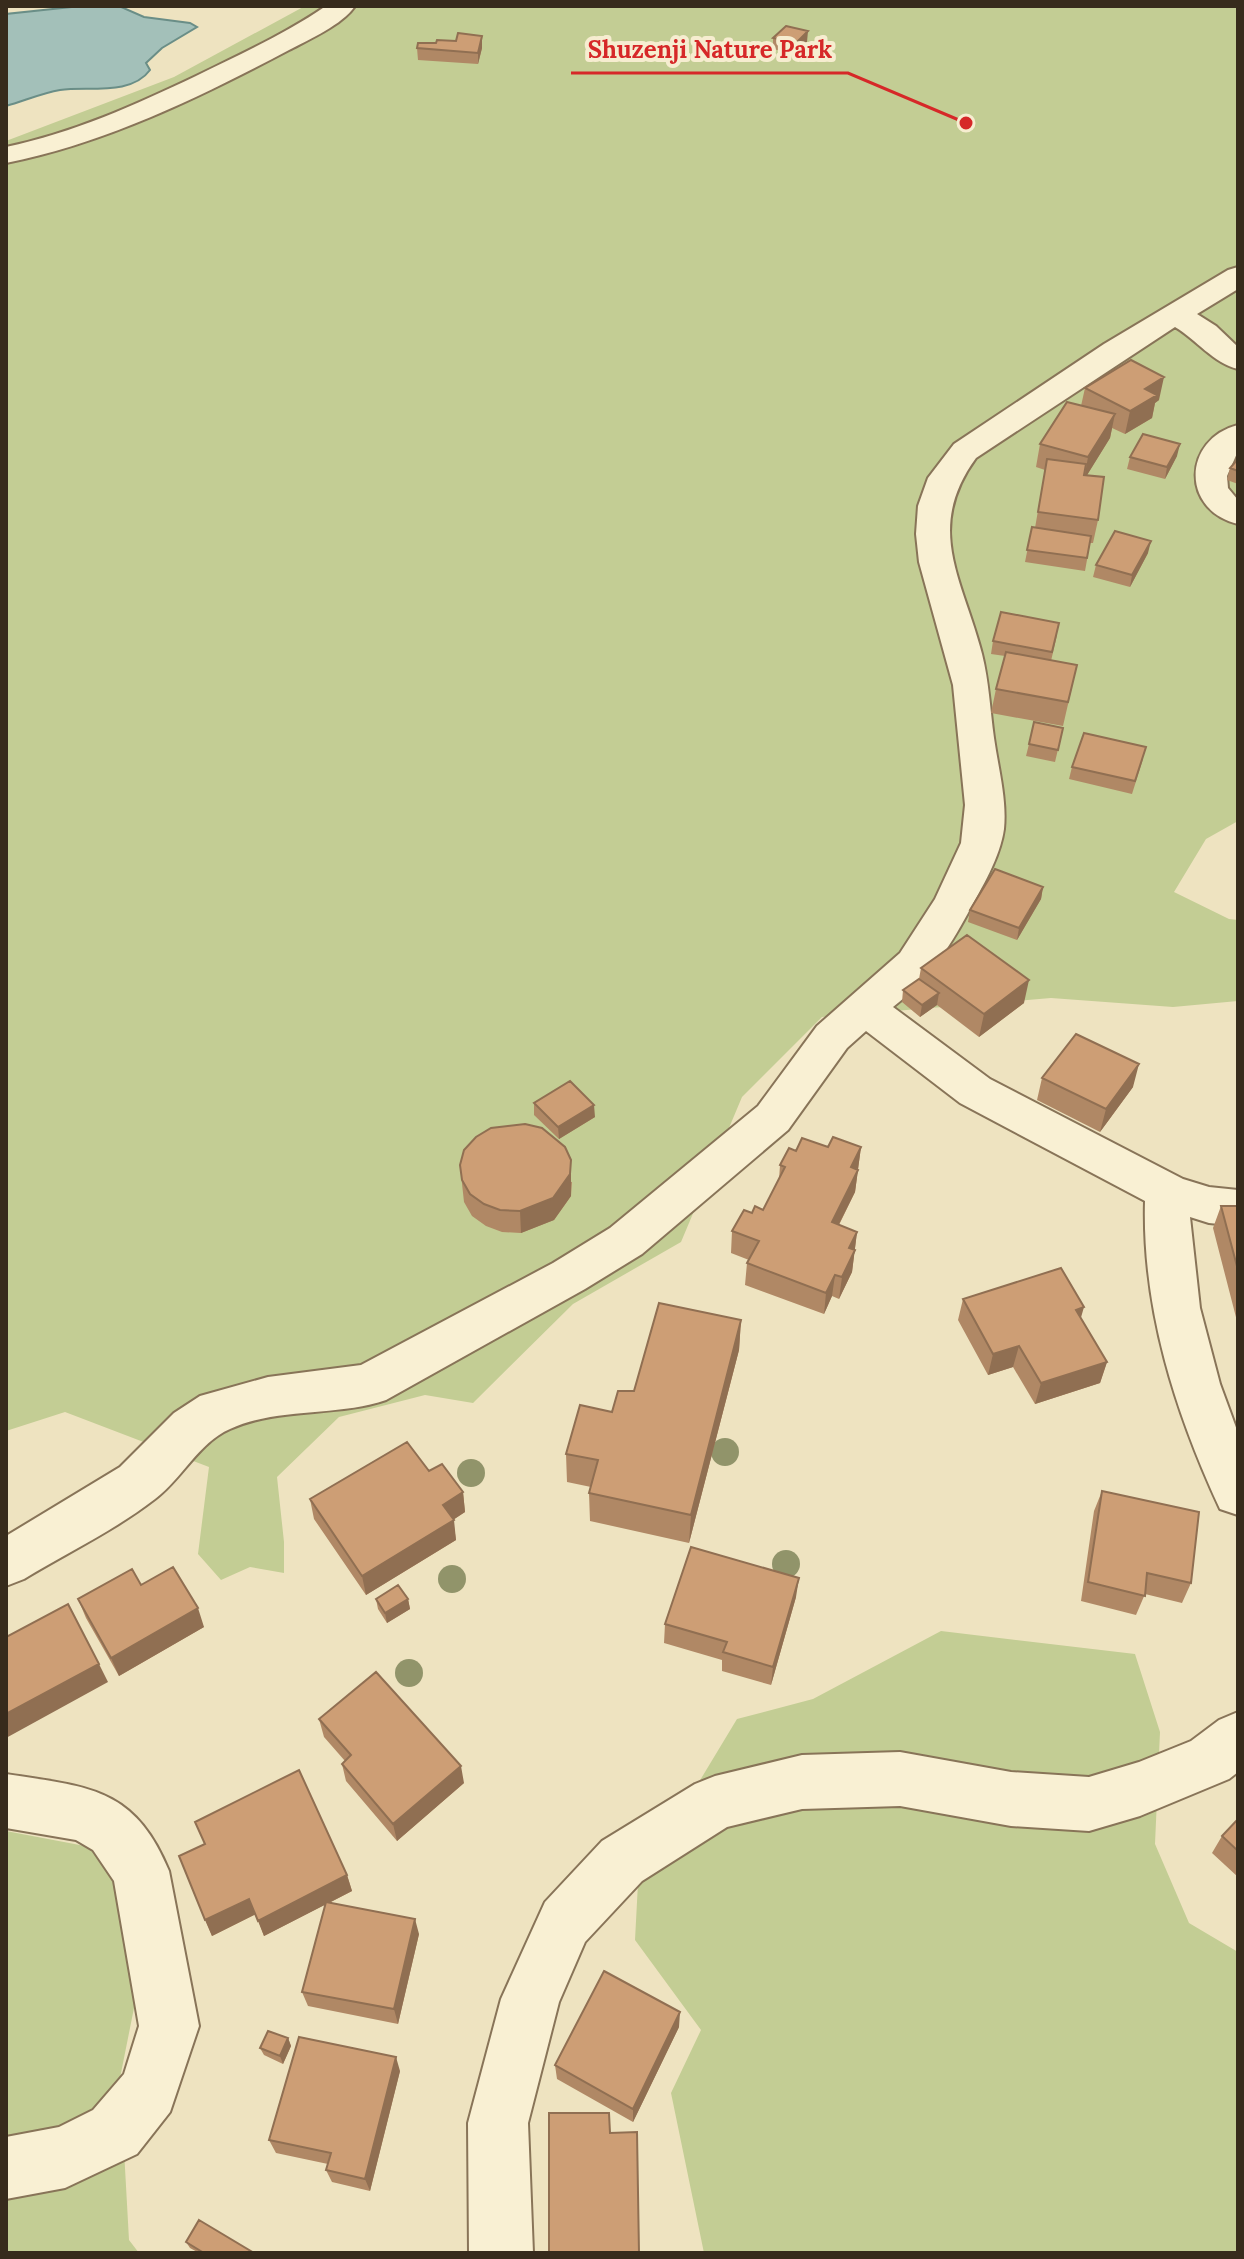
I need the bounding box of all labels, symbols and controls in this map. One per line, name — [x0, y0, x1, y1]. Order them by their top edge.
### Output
callout: Shuzenji Nature Park — [571, 25, 848, 73]
text: Shuzenji Nature Park — [588, 34, 832, 65]

